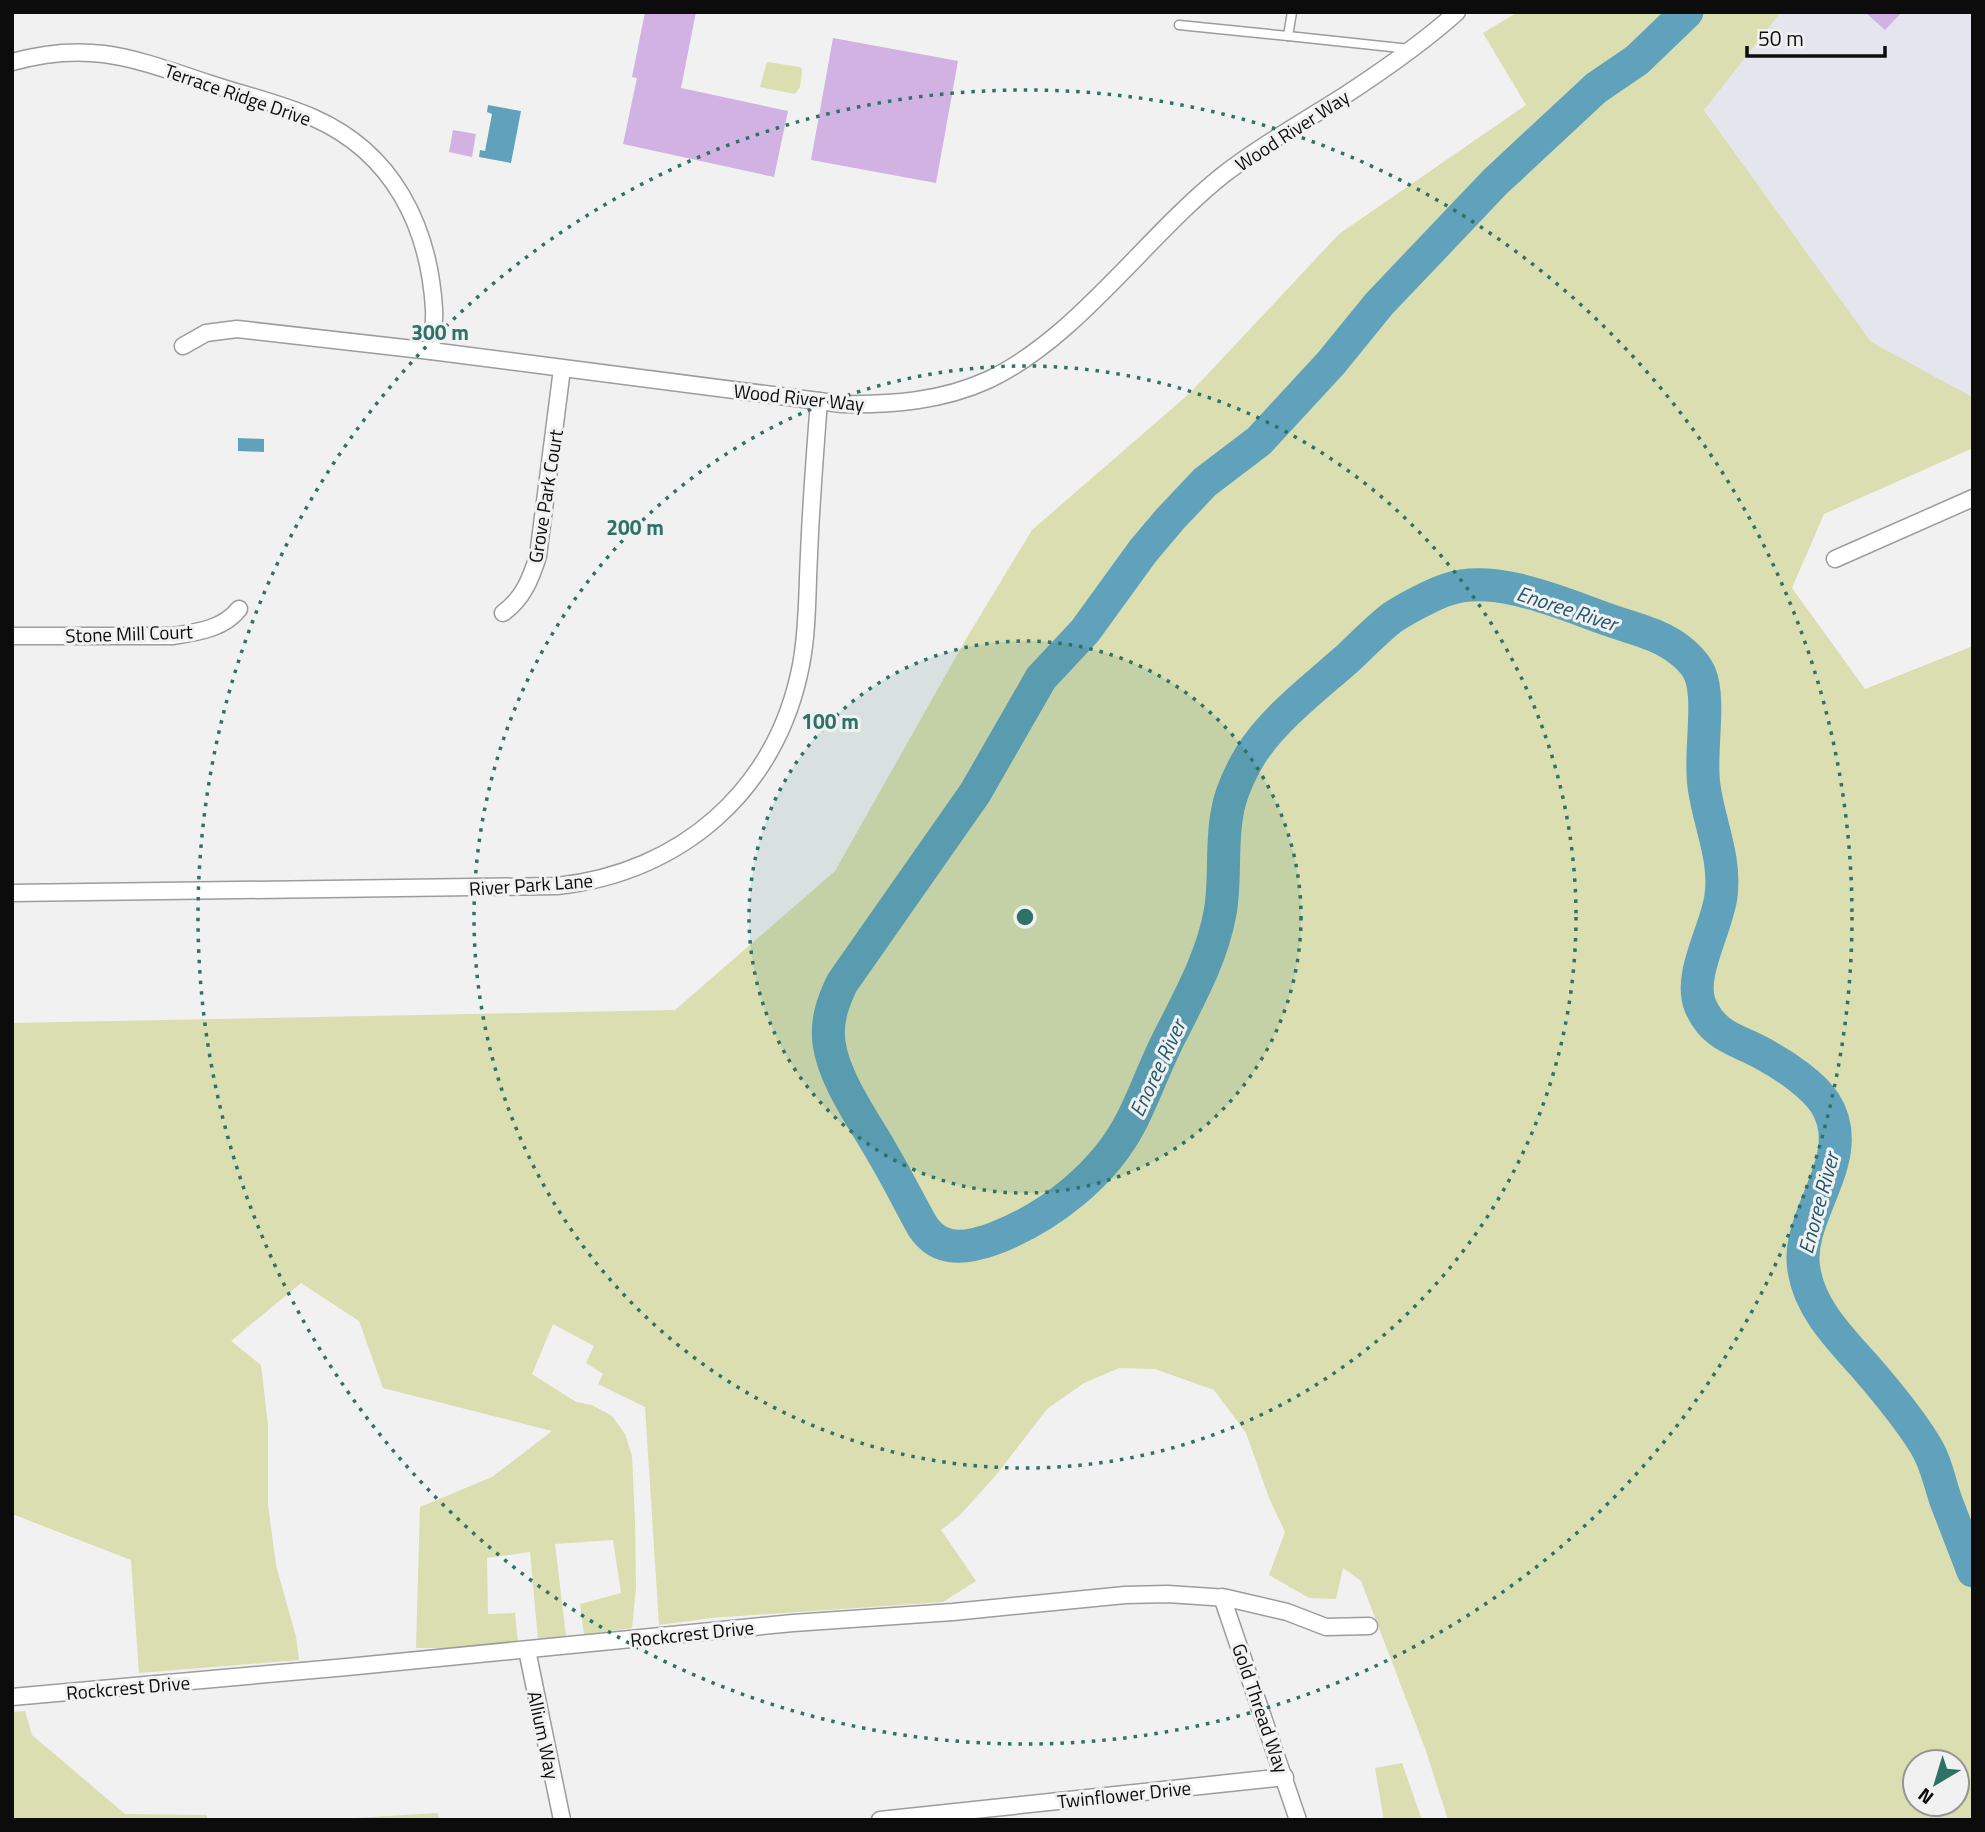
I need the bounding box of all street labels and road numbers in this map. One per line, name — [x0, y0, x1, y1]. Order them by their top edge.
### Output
street label: Terrace Ridge Drive — [161, 55, 315, 133]
street label: Wood River Way — [1229, 82, 1355, 178]
street label: Wood River Way — [732, 376, 866, 418]
street label: Grove Park Court — [520, 427, 570, 565]
street label: Stone Mill Court — [65, 616, 193, 650]
street label: River Park Lane — [468, 865, 594, 903]
street label: Rockcrest Drive — [629, 1612, 755, 1654]
street label: Gold Thread Way — [1225, 1639, 1297, 1777]
street label: Rockcrest Drive — [65, 1667, 191, 1707]
street label: Allium Way — [521, 1688, 567, 1782]
street label: Twinflower Drive — [1056, 1773, 1192, 1815]

